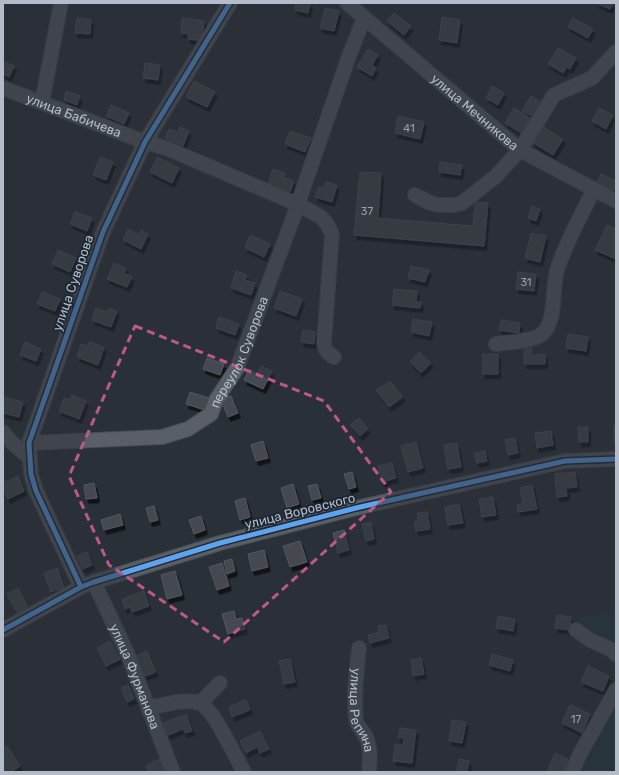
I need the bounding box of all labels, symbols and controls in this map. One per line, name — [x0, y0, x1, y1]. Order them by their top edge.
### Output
street label: улица Мечникова — [428, 71, 522, 153]
street label: улица Бабичева — [24, 90, 124, 140]
house number: 41 — [403, 122, 415, 135]
house number: 37 — [361, 205, 373, 218]
street label: улица Суворова — [50, 233, 96, 333]
house number: 31 — [520, 276, 532, 289]
street label: переулок Суворова — [206, 294, 271, 410]
street label: улица Воровского — [243, 490, 357, 532]
street label: улица Фурманова — [107, 621, 163, 731]
street label: улица Репина — [347, 667, 377, 753]
house number: 17 — [571, 713, 582, 726]

